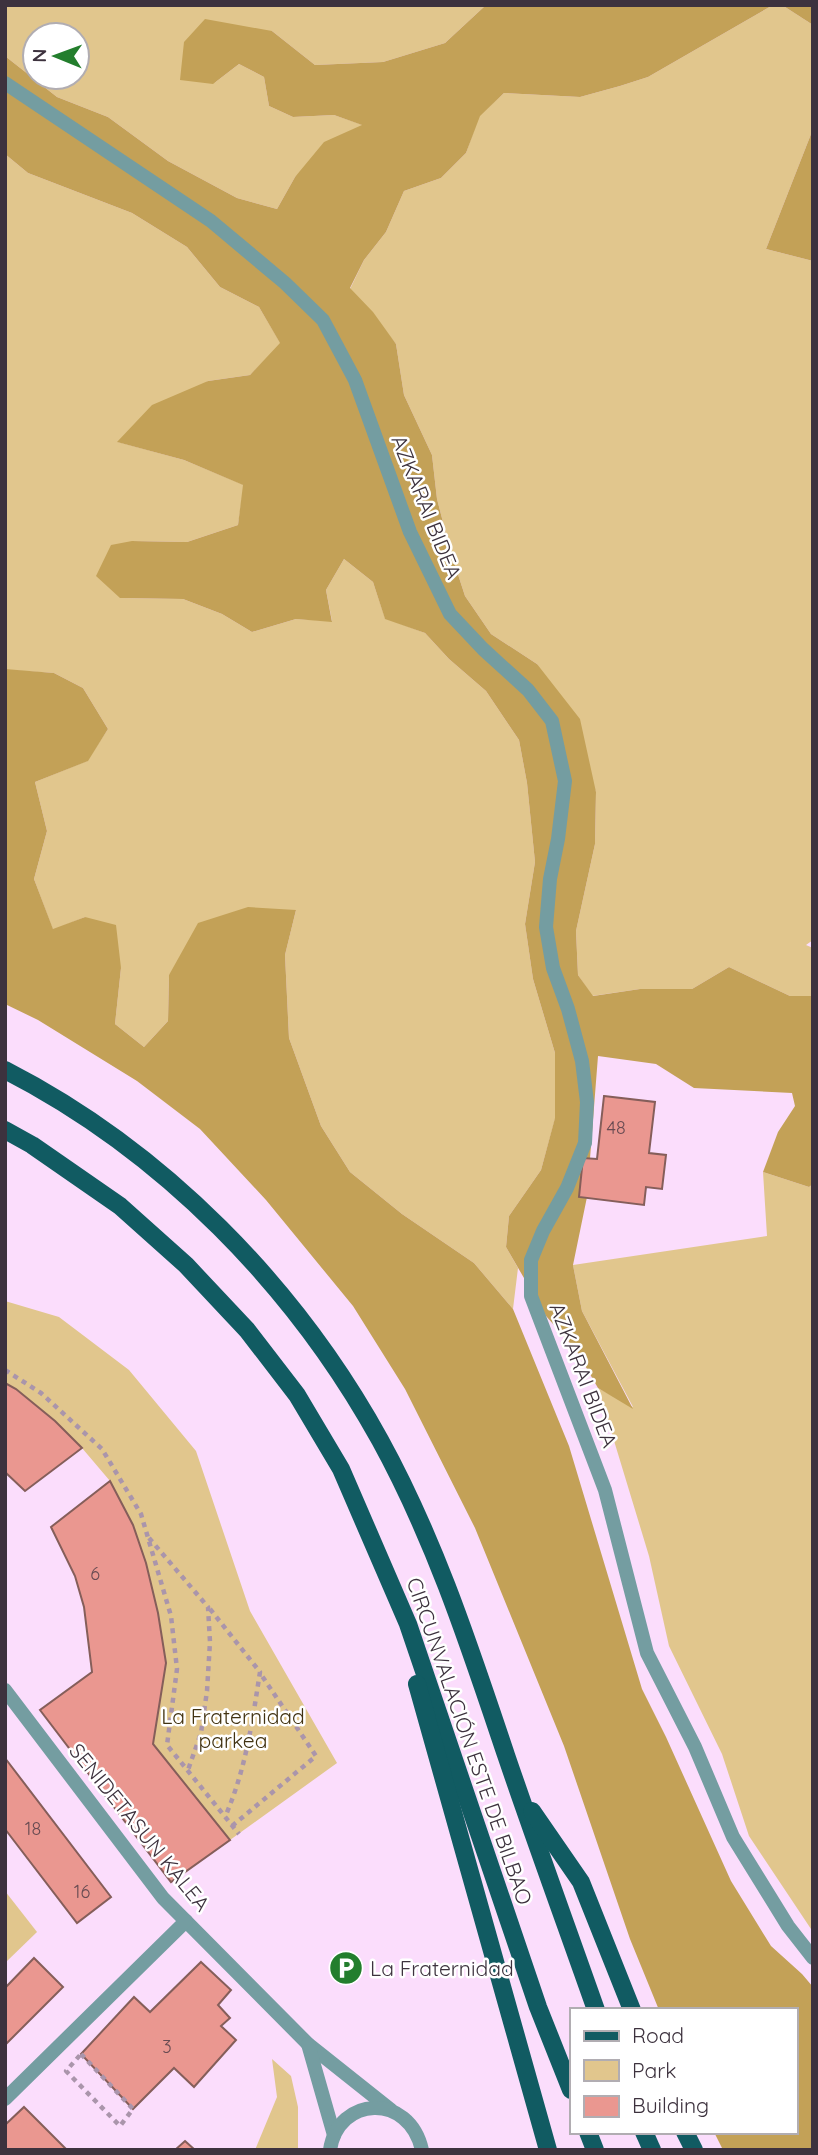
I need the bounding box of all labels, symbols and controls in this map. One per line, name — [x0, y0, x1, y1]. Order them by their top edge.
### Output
north arrow — [21, 21, 91, 91]
text: N — [27, 49, 51, 63]
street label: AZKARAI BIDEA — [386, 431, 468, 583]
house number: 48 — [606, 1116, 626, 1139]
street label: AZKARAI BIDEA — [544, 1299, 624, 1451]
house number: 6 — [90, 1562, 100, 1585]
street label: CIRCUNVALACIÓN ESTE DE BILBAO — [402, 1574, 538, 1908]
park label: La Fraternidad parkea — [161, 1703, 305, 1753]
street label: SENIDETASUN KALEA — [64, 1738, 216, 1916]
house number: 18 — [25, 1817, 41, 1840]
house number: 16 — [74, 1880, 90, 1903]
parking icon: La Fraternidad — [327, 1949, 365, 1987]
place label: La Fraternidad — [370, 1955, 514, 1981]
legend — [570, 2008, 797, 2134]
text: Road — [632, 2022, 684, 2048]
house number: 3 — [162, 2035, 172, 2058]
text: Park — [632, 2057, 676, 2083]
text: Building — [632, 2092, 709, 2118]

